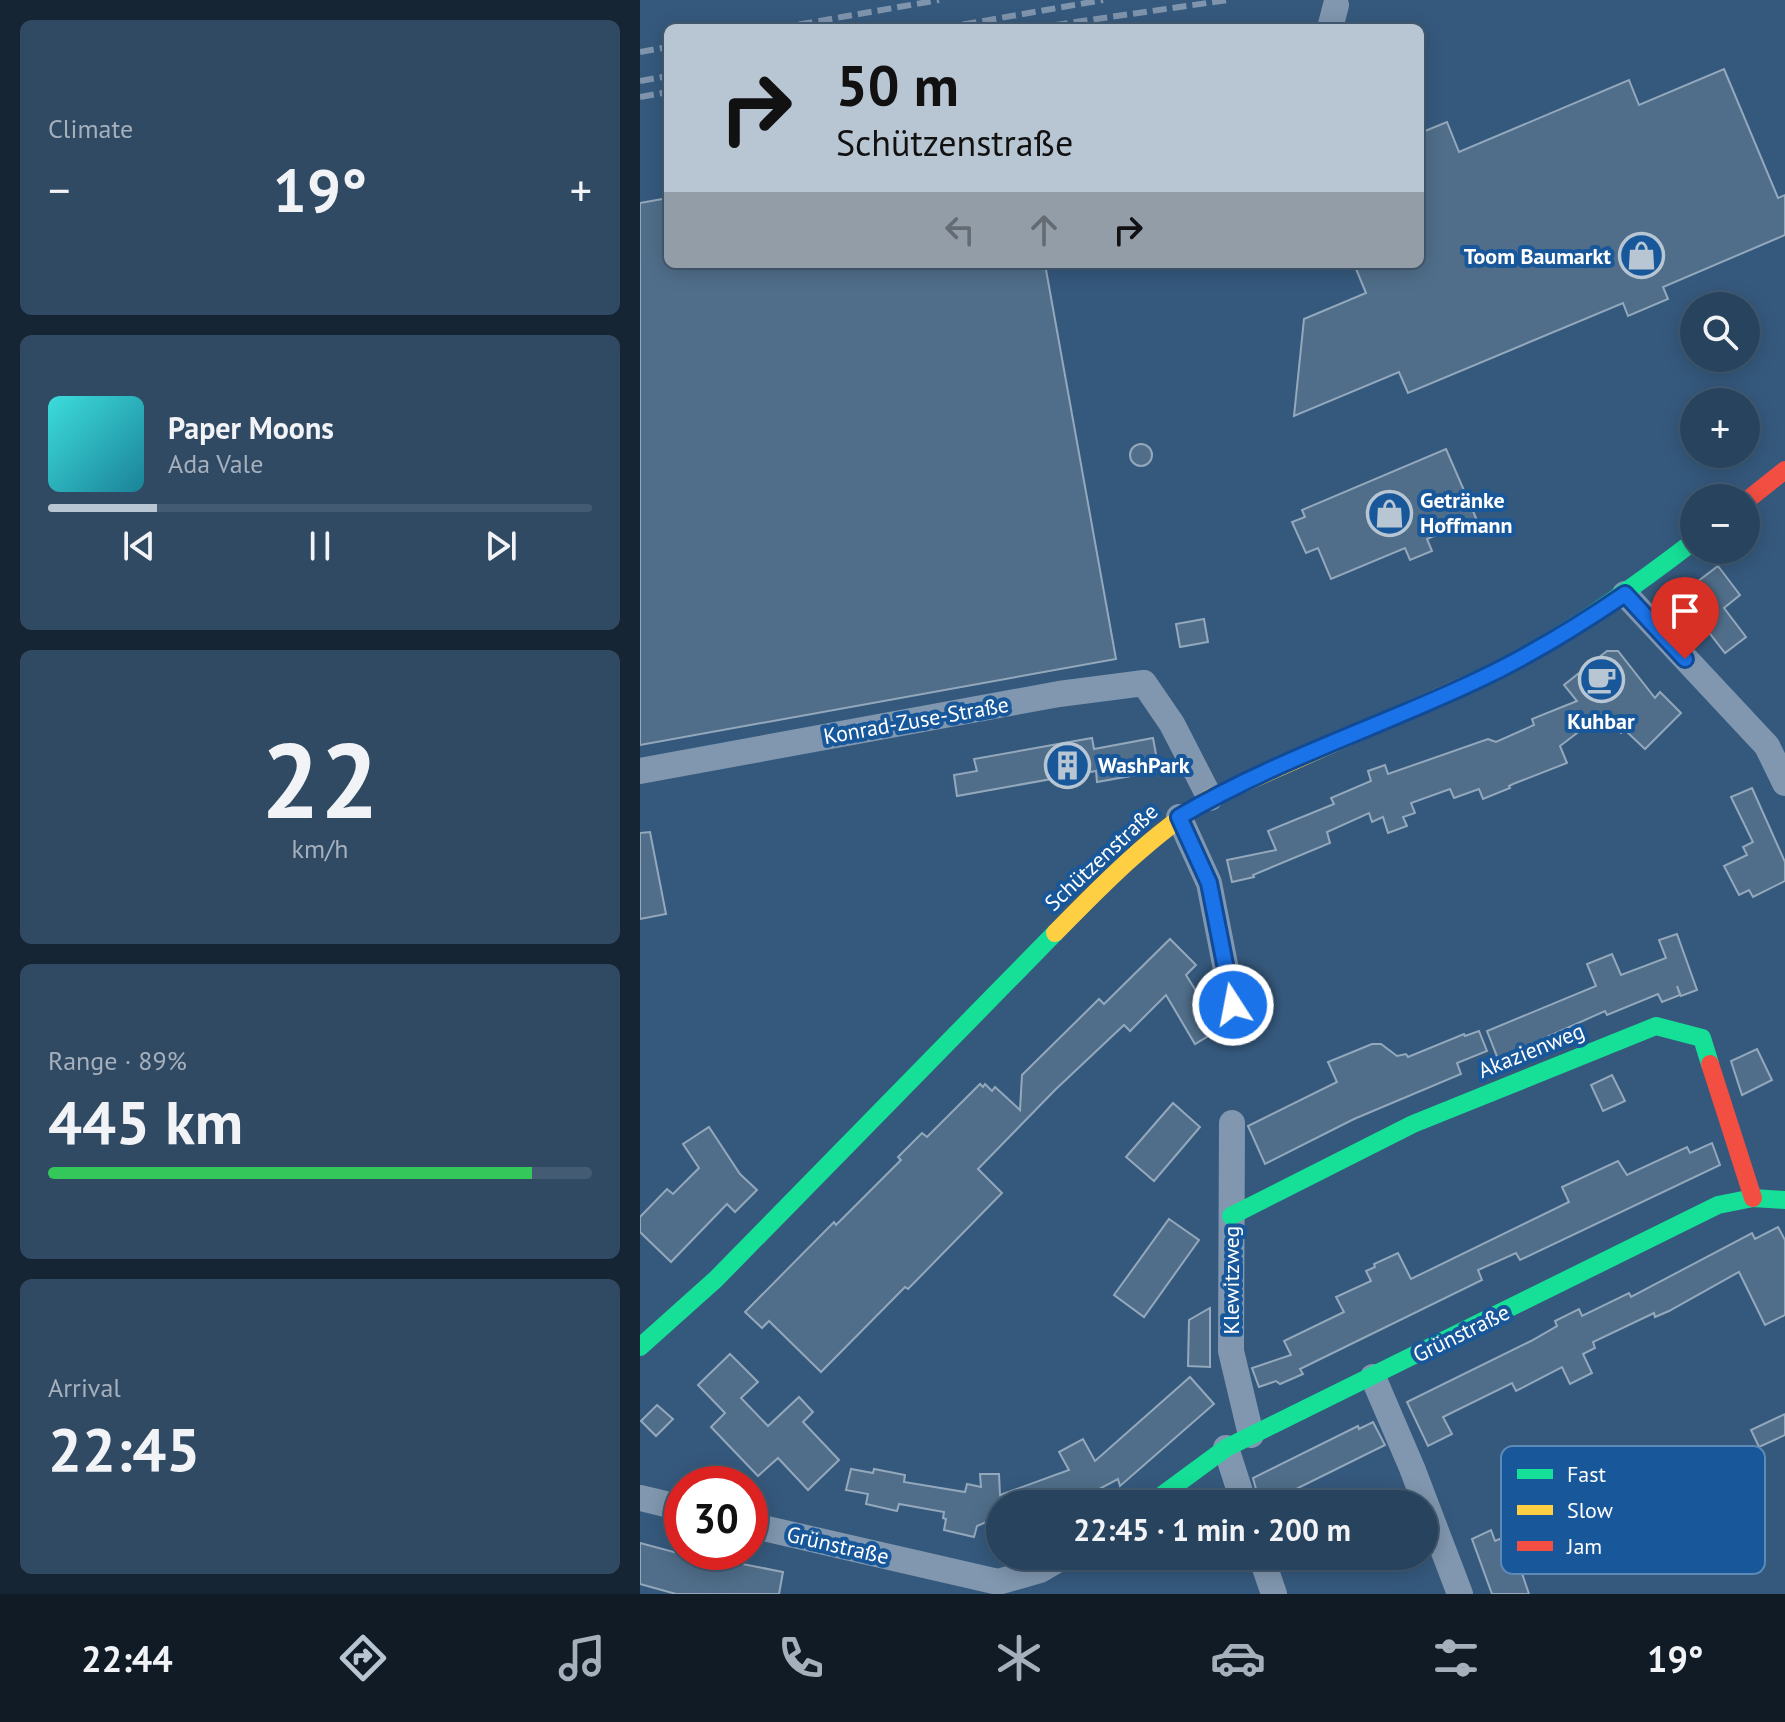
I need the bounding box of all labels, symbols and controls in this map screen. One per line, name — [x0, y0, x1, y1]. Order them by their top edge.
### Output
text: 50 m — [836, 49, 959, 121]
icon: right — [704, 56, 808, 160]
text: Climate — [48, 112, 133, 145]
text: Schützenstraße — [836, 119, 1073, 166]
text: 19° — [273, 151, 367, 229]
text: − — [48, 161, 70, 218]
text: + — [570, 161, 592, 218]
icon: left — [938, 208, 982, 252]
icon: ahead — [1022, 208, 1066, 252]
icon: right — [1106, 208, 1150, 252]
shop icon: Toom Baumarkt — [1618, 232, 1666, 280]
place label: Toom Baumarkt — [1464, 242, 1611, 270]
map controls — [1680, 292, 1760, 564]
button: search — [1680, 292, 1760, 372]
button: + — [1680, 388, 1760, 468]
text: Paper Moons — [168, 408, 334, 447]
text: Ada Vale — [168, 447, 263, 480]
button: − — [1680, 484, 1760, 564]
place label: Getränke Hoffmann — [1420, 486, 1513, 539]
shop icon: Getränke Hoffmann — [1365, 489, 1413, 537]
icon: previous — [117, 524, 161, 568]
icon: pause — [298, 524, 342, 568]
icon: next — [479, 524, 523, 568]
pin — [1651, 577, 1719, 659]
icon: arrive — [1663, 589, 1707, 633]
cafe icon: Kuhbar — [1577, 656, 1625, 704]
street label: Konrad-Zuse-Straße — [821, 690, 1011, 750]
place label: Kuhbar — [1567, 707, 1635, 735]
text: 22 — [261, 712, 379, 847]
building icon: WashPark — [1043, 741, 1091, 789]
place label: WashPark — [1098, 751, 1190, 779]
street label: Schützenstraße — [1038, 797, 1164, 917]
text: km/h — [292, 832, 349, 865]
position arrow — [1191, 963, 1275, 1047]
street label: Akazienweg — [1474, 1016, 1588, 1084]
text: Range · 89% — [48, 1044, 187, 1077]
text: 445 km — [48, 1083, 243, 1161]
street label: Klewitzweg — [1217, 1226, 1245, 1334]
street label: Grünstraße — [1408, 1298, 1514, 1368]
text: Arrival — [48, 1371, 121, 1404]
text: 22:45 — [48, 1410, 200, 1488]
legend — [1501, 1446, 1765, 1574]
text: Fast — [1567, 1460, 1607, 1488]
speed limit sign: 30 — [664, 1466, 768, 1570]
text: Slow — [1567, 1496, 1613, 1524]
text: 22:45 · 1 min · 200 m — [1073, 1510, 1351, 1549]
street label: Grünstraße — [784, 1520, 892, 1570]
text: Jam — [1566, 1532, 1602, 1560]
icon: directions — [335, 1630, 391, 1686]
icon: music — [554, 1630, 610, 1686]
icon: phone — [773, 1630, 829, 1686]
icon: climate — [991, 1630, 1047, 1686]
icon: car — [1210, 1630, 1266, 1686]
icon: filters — [1428, 1630, 1484, 1686]
text: 22:44 — [81, 1635, 173, 1682]
text: 19° — [1647, 1635, 1704, 1682]

